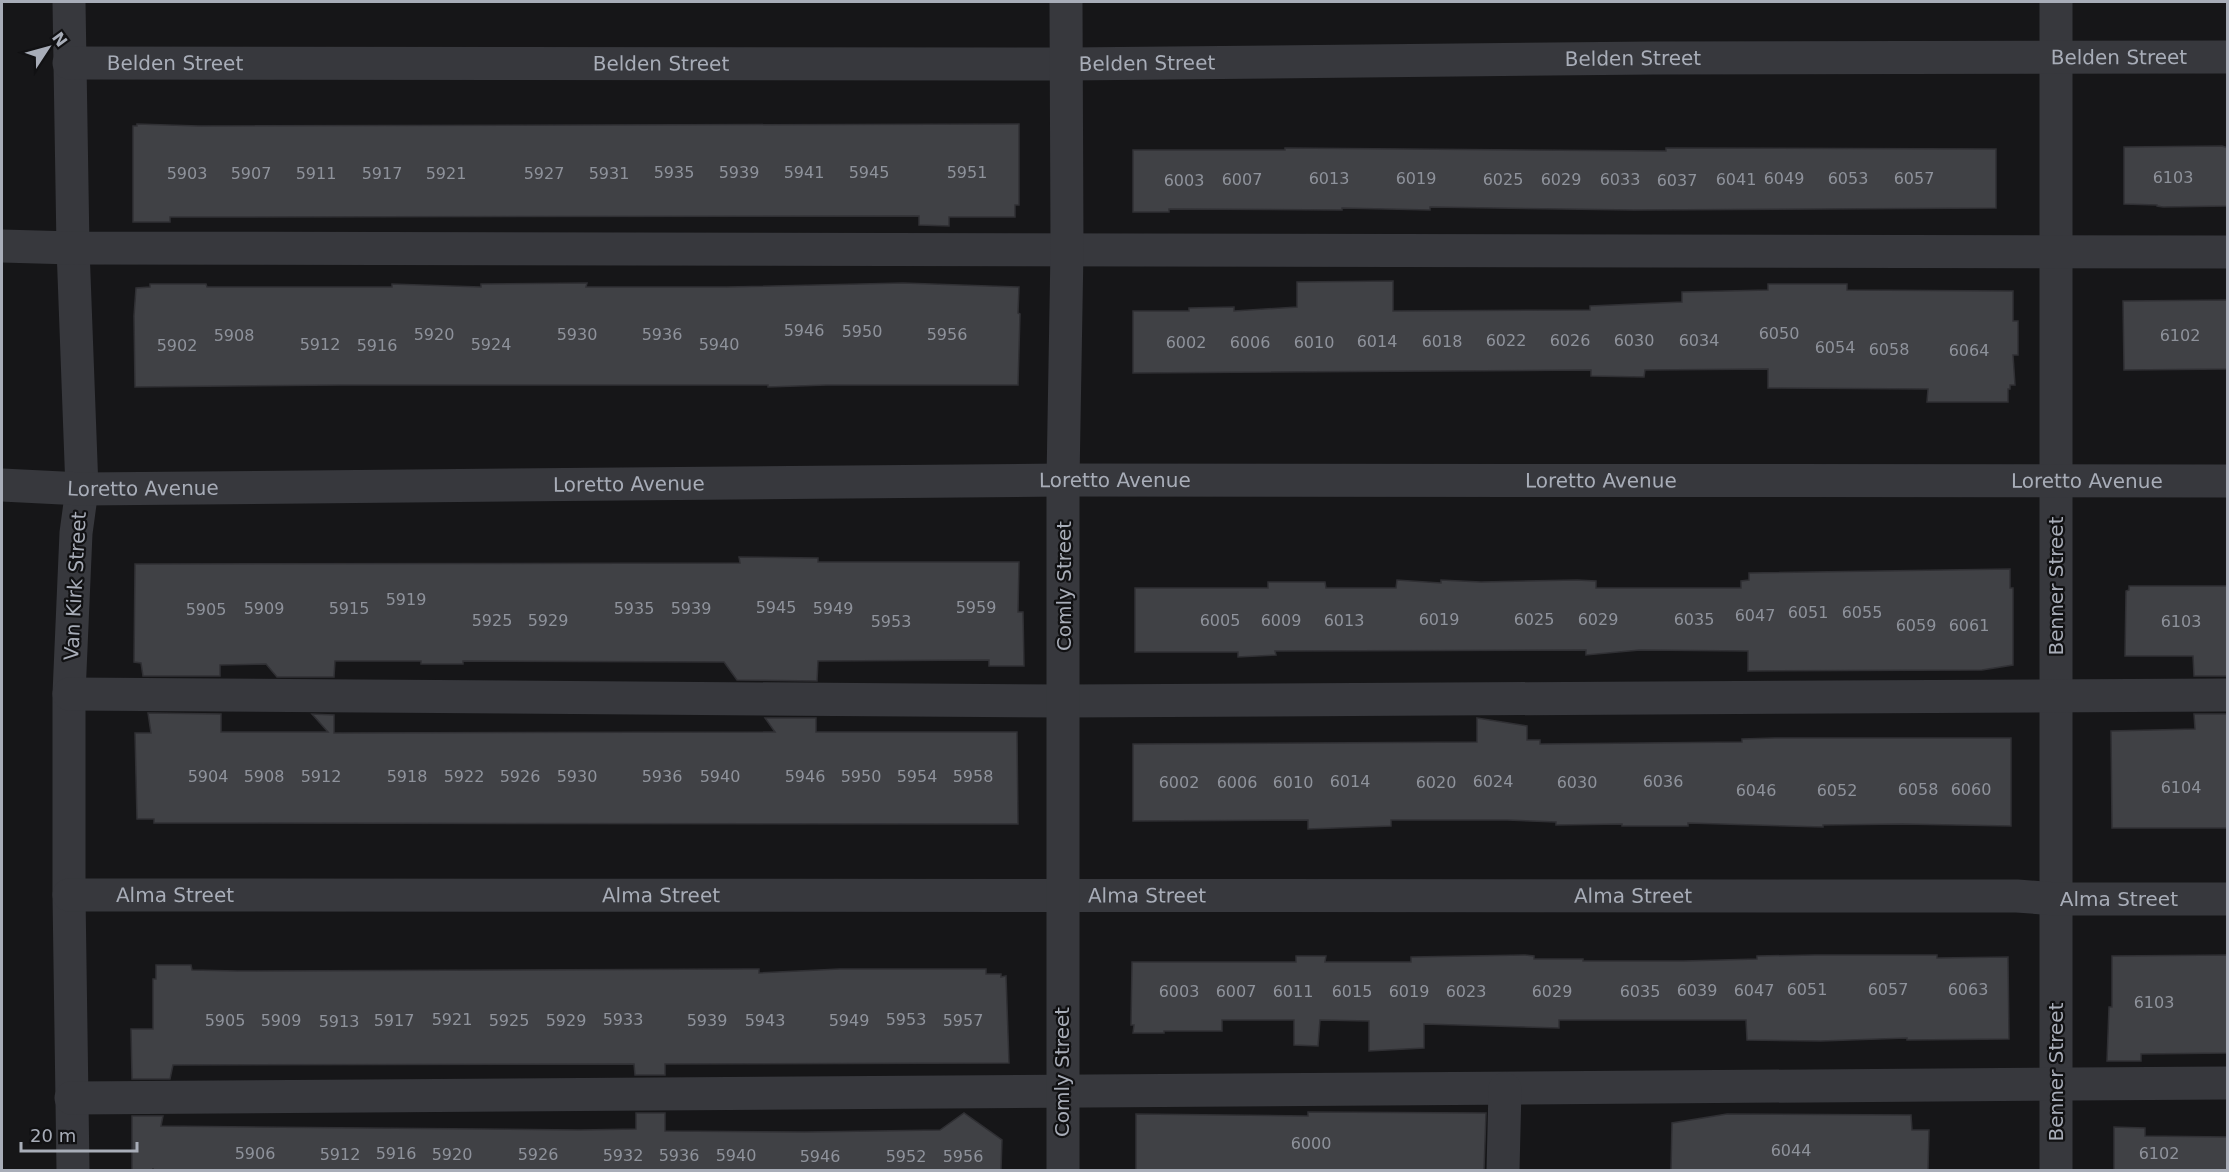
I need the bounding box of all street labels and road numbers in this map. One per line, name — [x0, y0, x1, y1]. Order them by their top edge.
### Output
street label: Belden Street — [2051, 45, 2187, 69]
street label: Belden Street — [1565, 46, 1701, 71]
street label: Belden Street — [1079, 50, 1216, 76]
street label: Belden Street — [107, 51, 243, 75]
street label: Belden Street — [593, 52, 729, 76]
street label: Loretto Avenue — [1039, 468, 1191, 492]
street label: Loretto Avenue — [1525, 468, 1677, 493]
street label: Loretto Avenue — [2011, 469, 2163, 493]
street label: Loretto Avenue — [553, 471, 705, 497]
street label: Loretto Avenue — [66, 476, 219, 501]
street label: Van Kirk Street — [59, 511, 91, 661]
street label: Benner Street — [2044, 516, 2068, 656]
street label: Comly Street — [1052, 521, 1076, 651]
street label: Alma Street — [116, 883, 234, 907]
street label: Alma Street — [602, 883, 720, 907]
street label: Alma Street — [1088, 884, 1206, 908]
street label: Alma Street — [1574, 884, 1692, 908]
street label: Alma Street — [2060, 887, 2178, 911]
street label: Benner Street — [2044, 1002, 2068, 1142]
street label: Comly Street — [1050, 1007, 1074, 1137]

